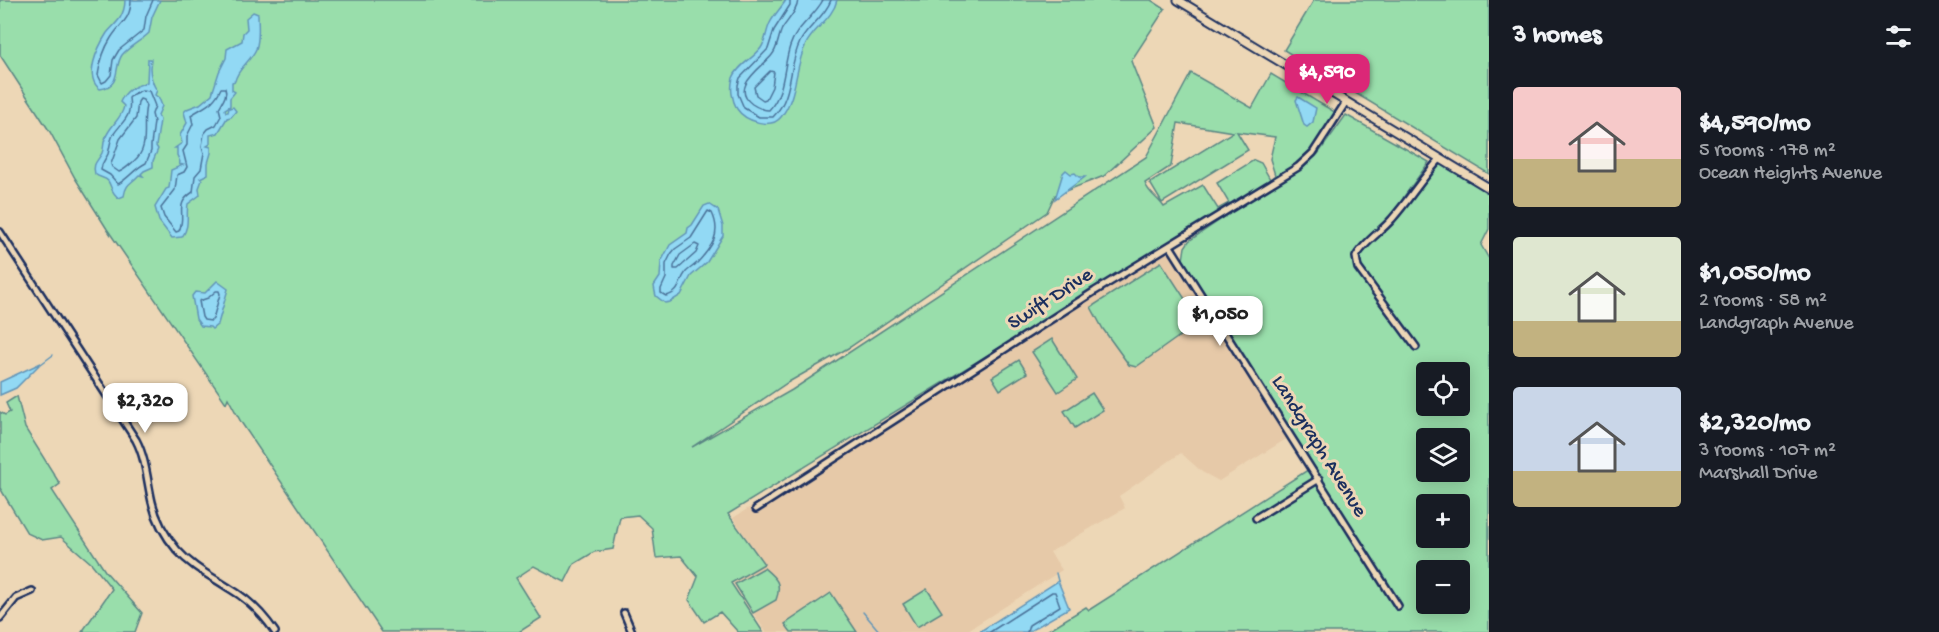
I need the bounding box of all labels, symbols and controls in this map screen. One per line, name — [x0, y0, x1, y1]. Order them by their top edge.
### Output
icon: filters — [1882, 20, 1915, 53]
text: 3 homes — [1513, 21, 1602, 52]
pin: $4,590 — [1278, 54, 1376, 105]
text: $4,590 — [1299, 62, 1355, 85]
text: $4,590/mo — [1699, 109, 1811, 140]
icon: home — [1561, 111, 1633, 183]
text: 5 rooms · 178 m² — [1699, 140, 1836, 163]
text: Ocean Heights Avenue — [1699, 163, 1882, 186]
text: $1,050/mo — [1699, 259, 1811, 290]
icon: home — [1561, 261, 1633, 333]
street label: Swift Drive — [1004, 263, 1099, 337]
text: 2 rooms · 58 m² — [1699, 290, 1827, 313]
pin: $1,050 — [1171, 296, 1269, 347]
text: $1,050 — [1192, 304, 1248, 327]
text: Landgraph Avenue — [1699, 313, 1854, 336]
map controls — [1416, 362, 1470, 614]
button: locate — [1416, 362, 1470, 416]
street label: Landgraph Avenue — [1264, 372, 1372, 523]
pin: $2,320 — [96, 383, 194, 434]
text: $2,320 — [117, 391, 173, 414]
text: $2,320/mo — [1699, 409, 1811, 440]
icon: home — [1561, 411, 1633, 483]
button: layers — [1416, 428, 1470, 482]
text: 3 rooms · 107 m² — [1699, 440, 1836, 463]
text: Marshall Drive — [1699, 463, 1817, 486]
button: + — [1416, 494, 1470, 548]
button: − — [1416, 560, 1470, 614]

